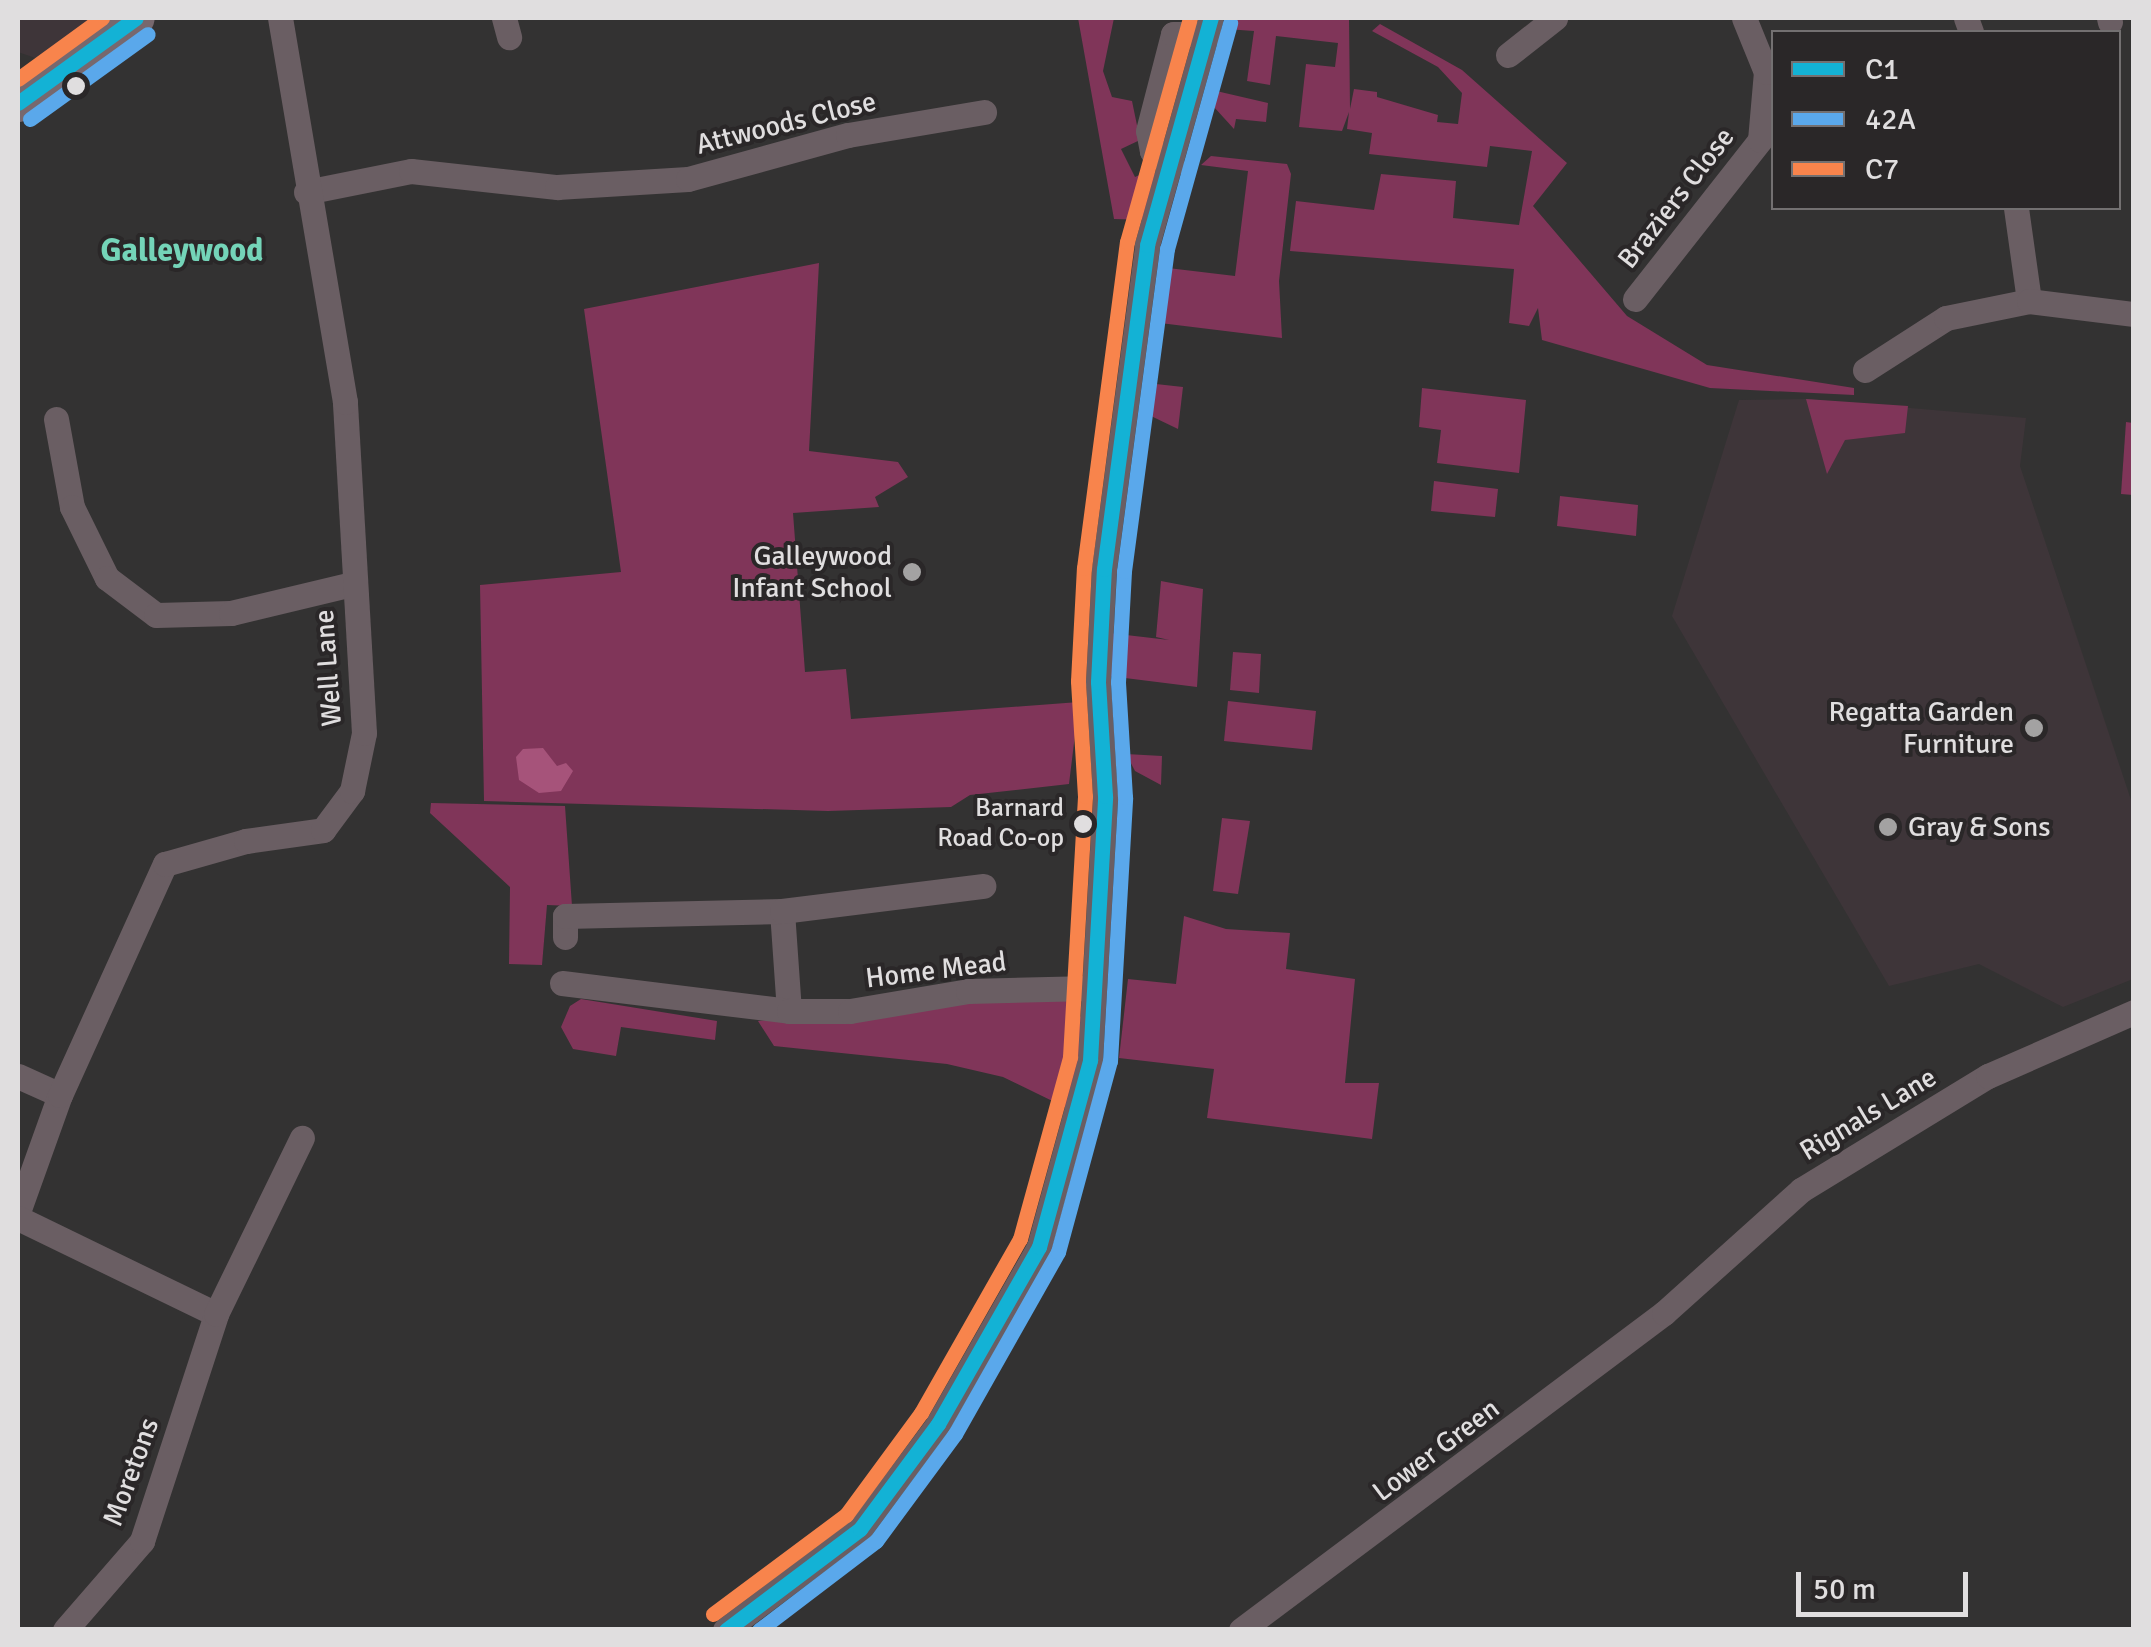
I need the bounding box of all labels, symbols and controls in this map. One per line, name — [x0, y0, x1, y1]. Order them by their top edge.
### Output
legend — [1771, 30, 2121, 210]
text: C1 — [1865, 51, 1899, 88]
unlabelled marker — [66, 76, 86, 96]
street label: Attwoods Close — [693, 84, 879, 162]
text: 42A — [1865, 101, 1916, 138]
street label: Braziers Close — [1611, 121, 1741, 275]
text: C7 — [1865, 151, 1899, 188]
district label: Galleywood — [101, 232, 263, 270]
place label: Galleywood Infant School — [732, 539, 892, 605]
marker: Galleywood Infant School — [901, 561, 923, 583]
street label: Well Lane — [307, 609, 349, 727]
place label: Regatta Garden Furniture — [1829, 695, 2014, 761]
marker: Regatta Garden Furniture — [2023, 717, 2045, 739]
place label: Barnard Road Co-op — [937, 793, 1064, 854]
place label: Gray & Sons — [1908, 810, 2050, 844]
marker: Barnard Road Co-op — [1073, 814, 1093, 834]
marker: Gray & Sons — [1877, 816, 1899, 838]
street label: Home Mead — [864, 945, 1008, 995]
street label: Rignals Lane — [1794, 1060, 1942, 1168]
street label: Lower Green — [1366, 1392, 1506, 1508]
street label: Moretons — [96, 1413, 166, 1531]
scale bar — [1801, 1552, 1974, 1614]
text: 50 m — [1813, 1571, 1876, 1608]

